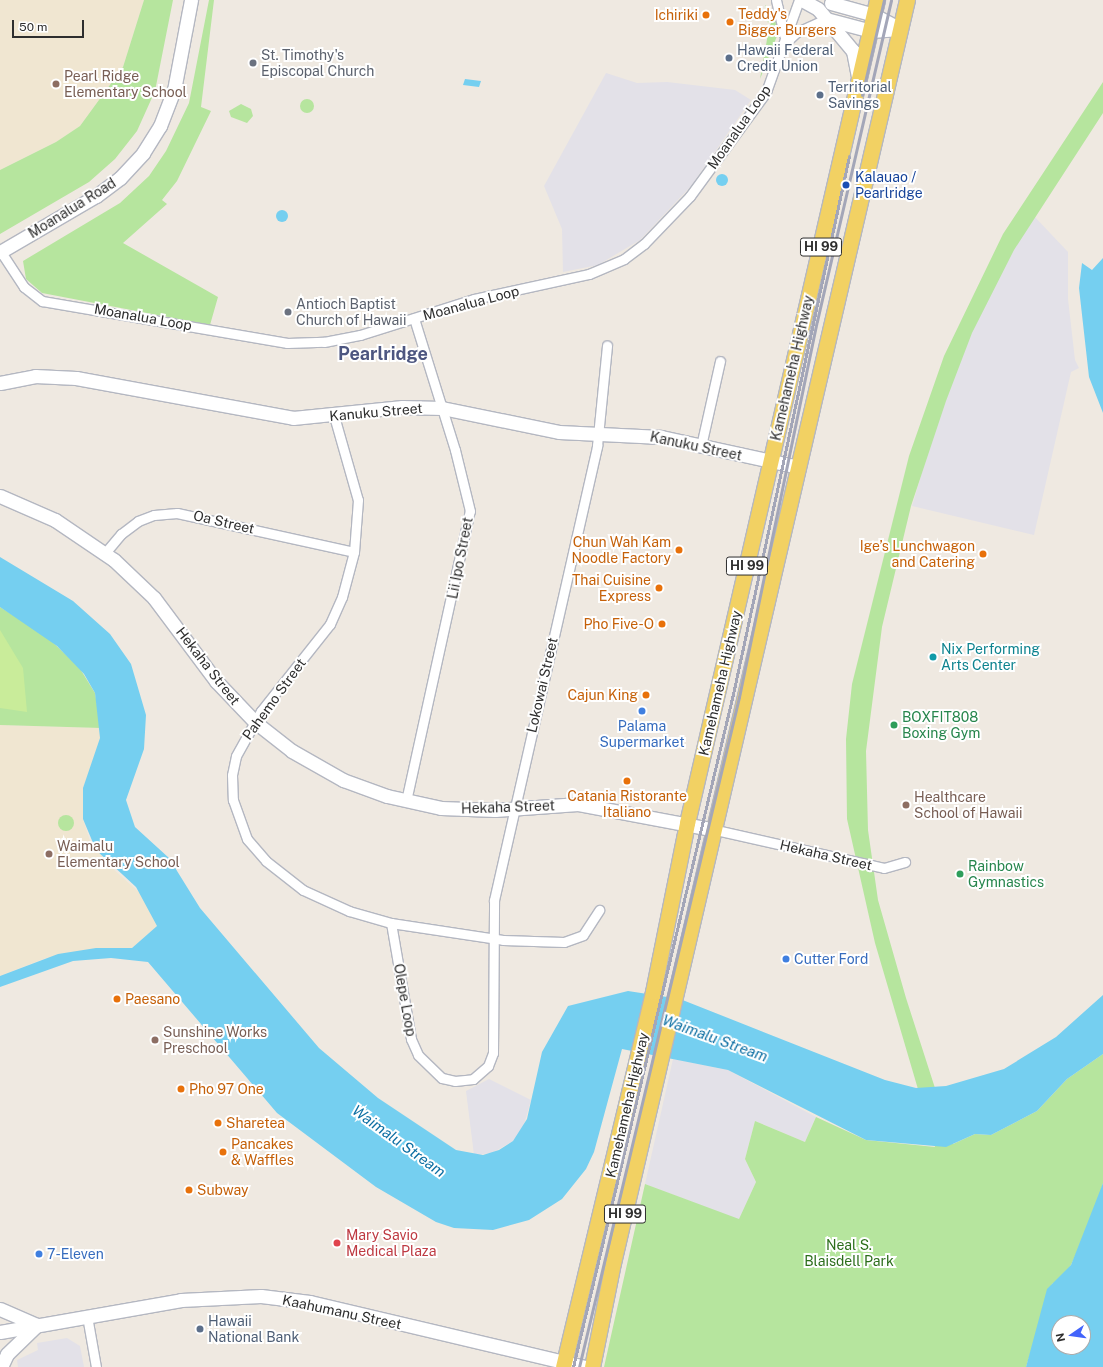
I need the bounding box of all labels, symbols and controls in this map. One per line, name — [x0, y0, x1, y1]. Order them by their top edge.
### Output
place label: Teddy's Bigger Burgers — [738, 6, 836, 38]
place label: Ichiriki — [655, 7, 698, 23]
marker: Ichiriki — [701, 10, 711, 20]
scale bar — [14, 12, 86, 38]
marker: Teddy's Bigger Burgers — [725, 17, 735, 27]
text: 50 m — [19, 20, 47, 34]
place label: Hawaii Federal Credit Union — [737, 42, 834, 74]
place label: St. Timothy's Episcopal Church — [261, 47, 374, 80]
marker: Hawaii Federal Credit Union — [724, 53, 734, 63]
marker: St. Timothy's Episcopal Church — [248, 58, 258, 68]
place label: Pearl Ridge Elementary School — [64, 68, 187, 100]
marker: Pearl Ridge Elementary School — [51, 79, 61, 89]
place label: Territorial Savings — [828, 79, 892, 112]
street label: Moanalua Loop — [704, 82, 774, 172]
marker: Territorial Savings — [815, 90, 825, 100]
place label: Kalauao / Pearlridge — [855, 169, 923, 202]
street label: Moanalua Road — [25, 174, 119, 242]
marker: Kalauao / Pearlridge — [840, 179, 852, 191]
road number: HI 99 — [799, 236, 843, 258]
street label: Moanalua Loop — [421, 282, 521, 324]
street label: Kamehameha Highway — [767, 294, 817, 442]
place label: Antioch Baptist Church of Hawaii — [296, 296, 407, 328]
street label: Moanalua Loop — [93, 300, 193, 334]
marker: Antioch Baptist Church of Hawaii — [283, 307, 293, 317]
district label: Pearlridge — [338, 343, 428, 365]
street label: Kanuku Street — [329, 400, 423, 424]
street label: Kanuku Street — [648, 428, 744, 464]
street label: Oa Street — [192, 507, 256, 537]
street label: Lii Ipo Street — [444, 516, 476, 600]
place label: Chun Wah Kam Noodle Factory — [572, 534, 671, 566]
place label: Ige’s Lunchwagon and Catering — [860, 538, 975, 570]
marker: Chun Wah Kam Noodle Factory — [674, 545, 684, 555]
marker: Ige’s Lunchwagon and Catering — [978, 549, 988, 559]
road number: HI 99 — [725, 555, 769, 577]
place label: Thai Cuisine Express — [572, 572, 651, 604]
marker: Thai Cuisine Express — [654, 583, 664, 593]
street label: Kamehameha Highway — [695, 609, 745, 757]
place label: Pho Five-O — [583, 616, 654, 632]
marker: Pho Five-O — [657, 619, 667, 629]
street label: Hekaha Street — [172, 624, 244, 708]
street label: Lokowai Street — [523, 636, 561, 734]
place label: Nix Performing Arts Center — [941, 641, 1040, 674]
marker: Nix Performing Arts Center — [928, 652, 938, 662]
street label: Pahemo Street — [239, 655, 309, 743]
place label: Cajun King — [567, 687, 638, 703]
marker: Cajun King — [641, 690, 651, 700]
marker: Palama Supermarket — [637, 706, 647, 716]
place label: BOXFIT808 Boxing Gym — [902, 709, 980, 742]
place label: Palama Supermarket — [599, 718, 685, 750]
marker: BOXFIT808 Boxing Gym — [889, 720, 899, 730]
marker: Catania Ristorante Italiano — [622, 776, 632, 786]
place label: Catania Ristorante Italiano — [567, 788, 687, 820]
place label: Healthcare School of Hawaii — [914, 789, 1023, 822]
street label: Hekaha Street — [461, 797, 555, 817]
marker: Healthcare School of Hawaii — [901, 800, 911, 810]
street label: Hekaha Street — [778, 836, 874, 874]
place label: Waimalu Elementary School — [57, 838, 180, 870]
marker: Waimalu Elementary School — [44, 849, 54, 859]
place label: Rainbow Gymnastics — [968, 858, 1044, 890]
marker: Rainbow Gymnastics — [955, 869, 965, 879]
place label: Cutter Ford — [794, 951, 868, 967]
marker: Cutter Ford — [781, 954, 791, 964]
street label: Olepe Loop — [390, 962, 420, 1038]
place label: Paesano — [125, 991, 180, 1007]
marker: Paesano — [112, 994, 122, 1004]
water label: Waimalu Stream — [660, 1011, 770, 1065]
place label: Sunshine Works Preschool — [163, 1024, 268, 1056]
street label: Kamehameha Highway — [602, 1031, 652, 1179]
marker: Sunshine Works Preschool — [150, 1035, 160, 1045]
place label: Pho 97 One — [189, 1081, 264, 1097]
marker: Pho 97 One — [176, 1084, 186, 1094]
water label: Waimalu Stream — [349, 1101, 449, 1181]
place label: Sharetea — [226, 1115, 285, 1131]
marker: Sharetea — [213, 1118, 223, 1128]
place label: Pancakes & Waffles — [231, 1136, 294, 1168]
marker: Pancakes & Waffles — [218, 1147, 228, 1157]
place label: Subway — [197, 1182, 249, 1198]
marker: Subway — [184, 1185, 194, 1195]
road number: HI 99 — [603, 1203, 647, 1225]
place label: Mary Savio Medical Plaza — [346, 1227, 436, 1260]
marker: Mary Savio Medical Plaza — [331, 1237, 343, 1249]
park label: Neal S. Blaisdell Park — [804, 1237, 894, 1270]
place label: 7-Eleven — [47, 1246, 104, 1262]
marker: 7-Eleven — [34, 1249, 44, 1259]
street label: Kaahumanu Street — [281, 1291, 403, 1333]
place label: Hawaii National Bank — [208, 1313, 299, 1346]
north arrow — [1051, 1315, 1091, 1355]
marker: Hawaii National Bank — [195, 1324, 205, 1334]
text: N — [1053, 1332, 1067, 1343]

